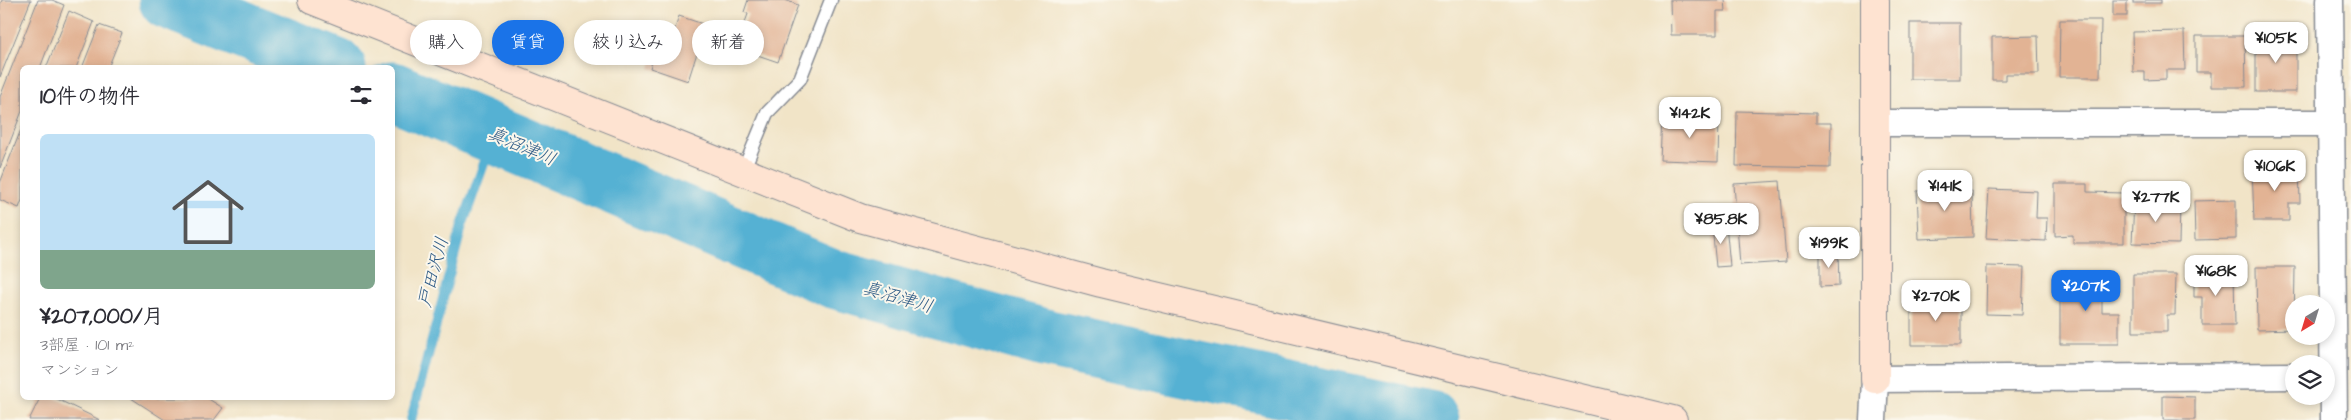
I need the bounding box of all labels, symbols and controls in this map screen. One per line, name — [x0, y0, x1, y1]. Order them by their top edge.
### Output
chip: 購入 — [410, 20, 482, 65]
chip: 賃貸 — [492, 20, 564, 65]
chip: 絞り込み — [574, 20, 682, 65]
chip: 新着 — [692, 20, 764, 65]
pin: ¥105K — [2241, 22, 2311, 64]
text: ¥105K — [2255, 27, 2297, 49]
icon: filters — [347, 81, 375, 109]
text: 10件の物件 — [40, 82, 140, 111]
pin: ¥142K — [1655, 96, 1725, 139]
text: ¥142K — [1670, 102, 1710, 124]
water label: 真沼津川 — [484, 121, 560, 172]
pin: ¥106K — [2240, 150, 2310, 192]
text: ¥106K — [2255, 155, 2295, 177]
icon: home — [163, 167, 253, 257]
pin: ¥141K — [1910, 170, 1980, 212]
text: ¥141K — [1928, 175, 1962, 197]
pin: ¥277K — [2121, 180, 2191, 223]
text: ¥277K — [2132, 186, 2180, 208]
pin: ¥85.8K — [1680, 202, 1762, 245]
text: ¥85.8K — [1695, 208, 1747, 230]
pin: ¥199K — [1794, 226, 1864, 269]
text: ¥199K — [1810, 232, 1848, 254]
water label: 戸田沢川 — [412, 234, 455, 310]
pin: ¥168K — [2181, 254, 2251, 297]
text: ¥168K — [2196, 260, 2236, 282]
pin: ¥207K — [2051, 270, 2121, 312]
text: ¥207K — [2062, 275, 2110, 297]
water label: 真沼津川 — [860, 276, 936, 319]
pin: ¥270K — [1901, 280, 1971, 322]
text: ¥270K — [1912, 285, 1960, 307]
north arrow — [2285, 295, 2335, 345]
map controls — [2285, 295, 2335, 405]
text: ¥207,000/月 — [40, 302, 163, 331]
text: 3部屋 · 101 m² — [40, 334, 134, 356]
button: layers — [2285, 355, 2335, 405]
text: マンション — [40, 359, 119, 381]

